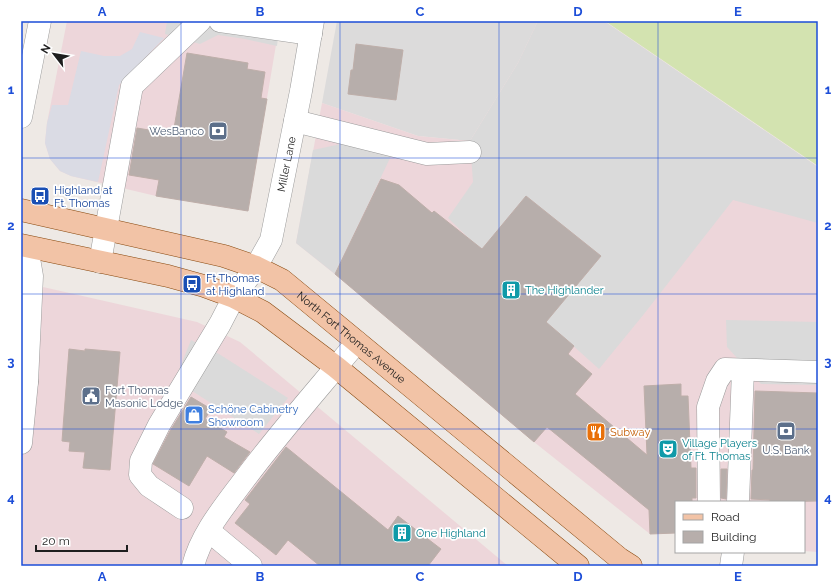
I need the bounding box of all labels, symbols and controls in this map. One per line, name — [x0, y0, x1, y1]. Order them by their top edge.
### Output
text: A — [98, 4, 107, 19]
text: B — [256, 4, 265, 19]
text: C — [416, 4, 425, 19]
text: D — [573, 4, 583, 19]
text: E — [734, 4, 742, 19]
north arrow — [34, 34, 74, 74]
text: N — [38, 42, 54, 56]
text: 1 — [8, 82, 15, 97]
text: 1 — [825, 82, 832, 97]
bank icon: WesBanco — [207, 120, 229, 142]
place label: WesBanco — [149, 125, 204, 138]
street label: Miller Lane — [275, 135, 299, 193]
place label: Highland at Ft. Thomas — [54, 184, 113, 210]
bus stop icon: Highland at Ft. Thomas — [29, 185, 51, 207]
text: 2 — [7, 218, 15, 233]
text: 2 — [824, 218, 832, 233]
place label: Ft Thomas at Highland — [206, 272, 265, 298]
bus stop icon: Ft Thomas at Highland — [181, 273, 203, 295]
building icon: The Highlander — [500, 279, 522, 301]
place label: The Highlander — [525, 284, 604, 297]
street label: North Fort Thomas Avenue — [294, 289, 408, 387]
text: 3 — [7, 354, 15, 369]
text: 3 — [824, 354, 832, 369]
place label: Fort Thomas Masonic Lodge — [105, 384, 184, 410]
public building icon: Fort Thomas Masonic Lodge — [80, 385, 102, 407]
place label: Schöne Cabinetry Showroom — [208, 403, 298, 429]
shop icon: Schöne Cabinetry Showroom — [183, 404, 205, 426]
bank icon: U.S. Bank — [775, 420, 797, 442]
restaurant icon: Subway — [585, 421, 607, 443]
place label: Subway — [610, 426, 650, 439]
place label: Village Players of Ft. Thomas — [682, 437, 757, 463]
theatre icon: Village Players of Ft. Thomas — [657, 438, 679, 460]
place label: U.S. Bank — [762, 444, 810, 457]
text: 4 — [7, 490, 15, 505]
text: 4 — [824, 490, 832, 505]
legend — [675, 501, 805, 553]
text: Road — [711, 510, 740, 524]
building icon: One Highland — [391, 522, 413, 544]
scale bar — [36, 527, 127, 553]
place label: One Highland — [416, 527, 486, 540]
text: Building — [711, 530, 757, 544]
text: 20 m — [42, 534, 70, 548]
text: A — [98, 569, 107, 584]
text: B — [256, 569, 265, 584]
text: C — [416, 569, 425, 584]
text: D — [573, 569, 583, 584]
text: E — [734, 569, 742, 584]

